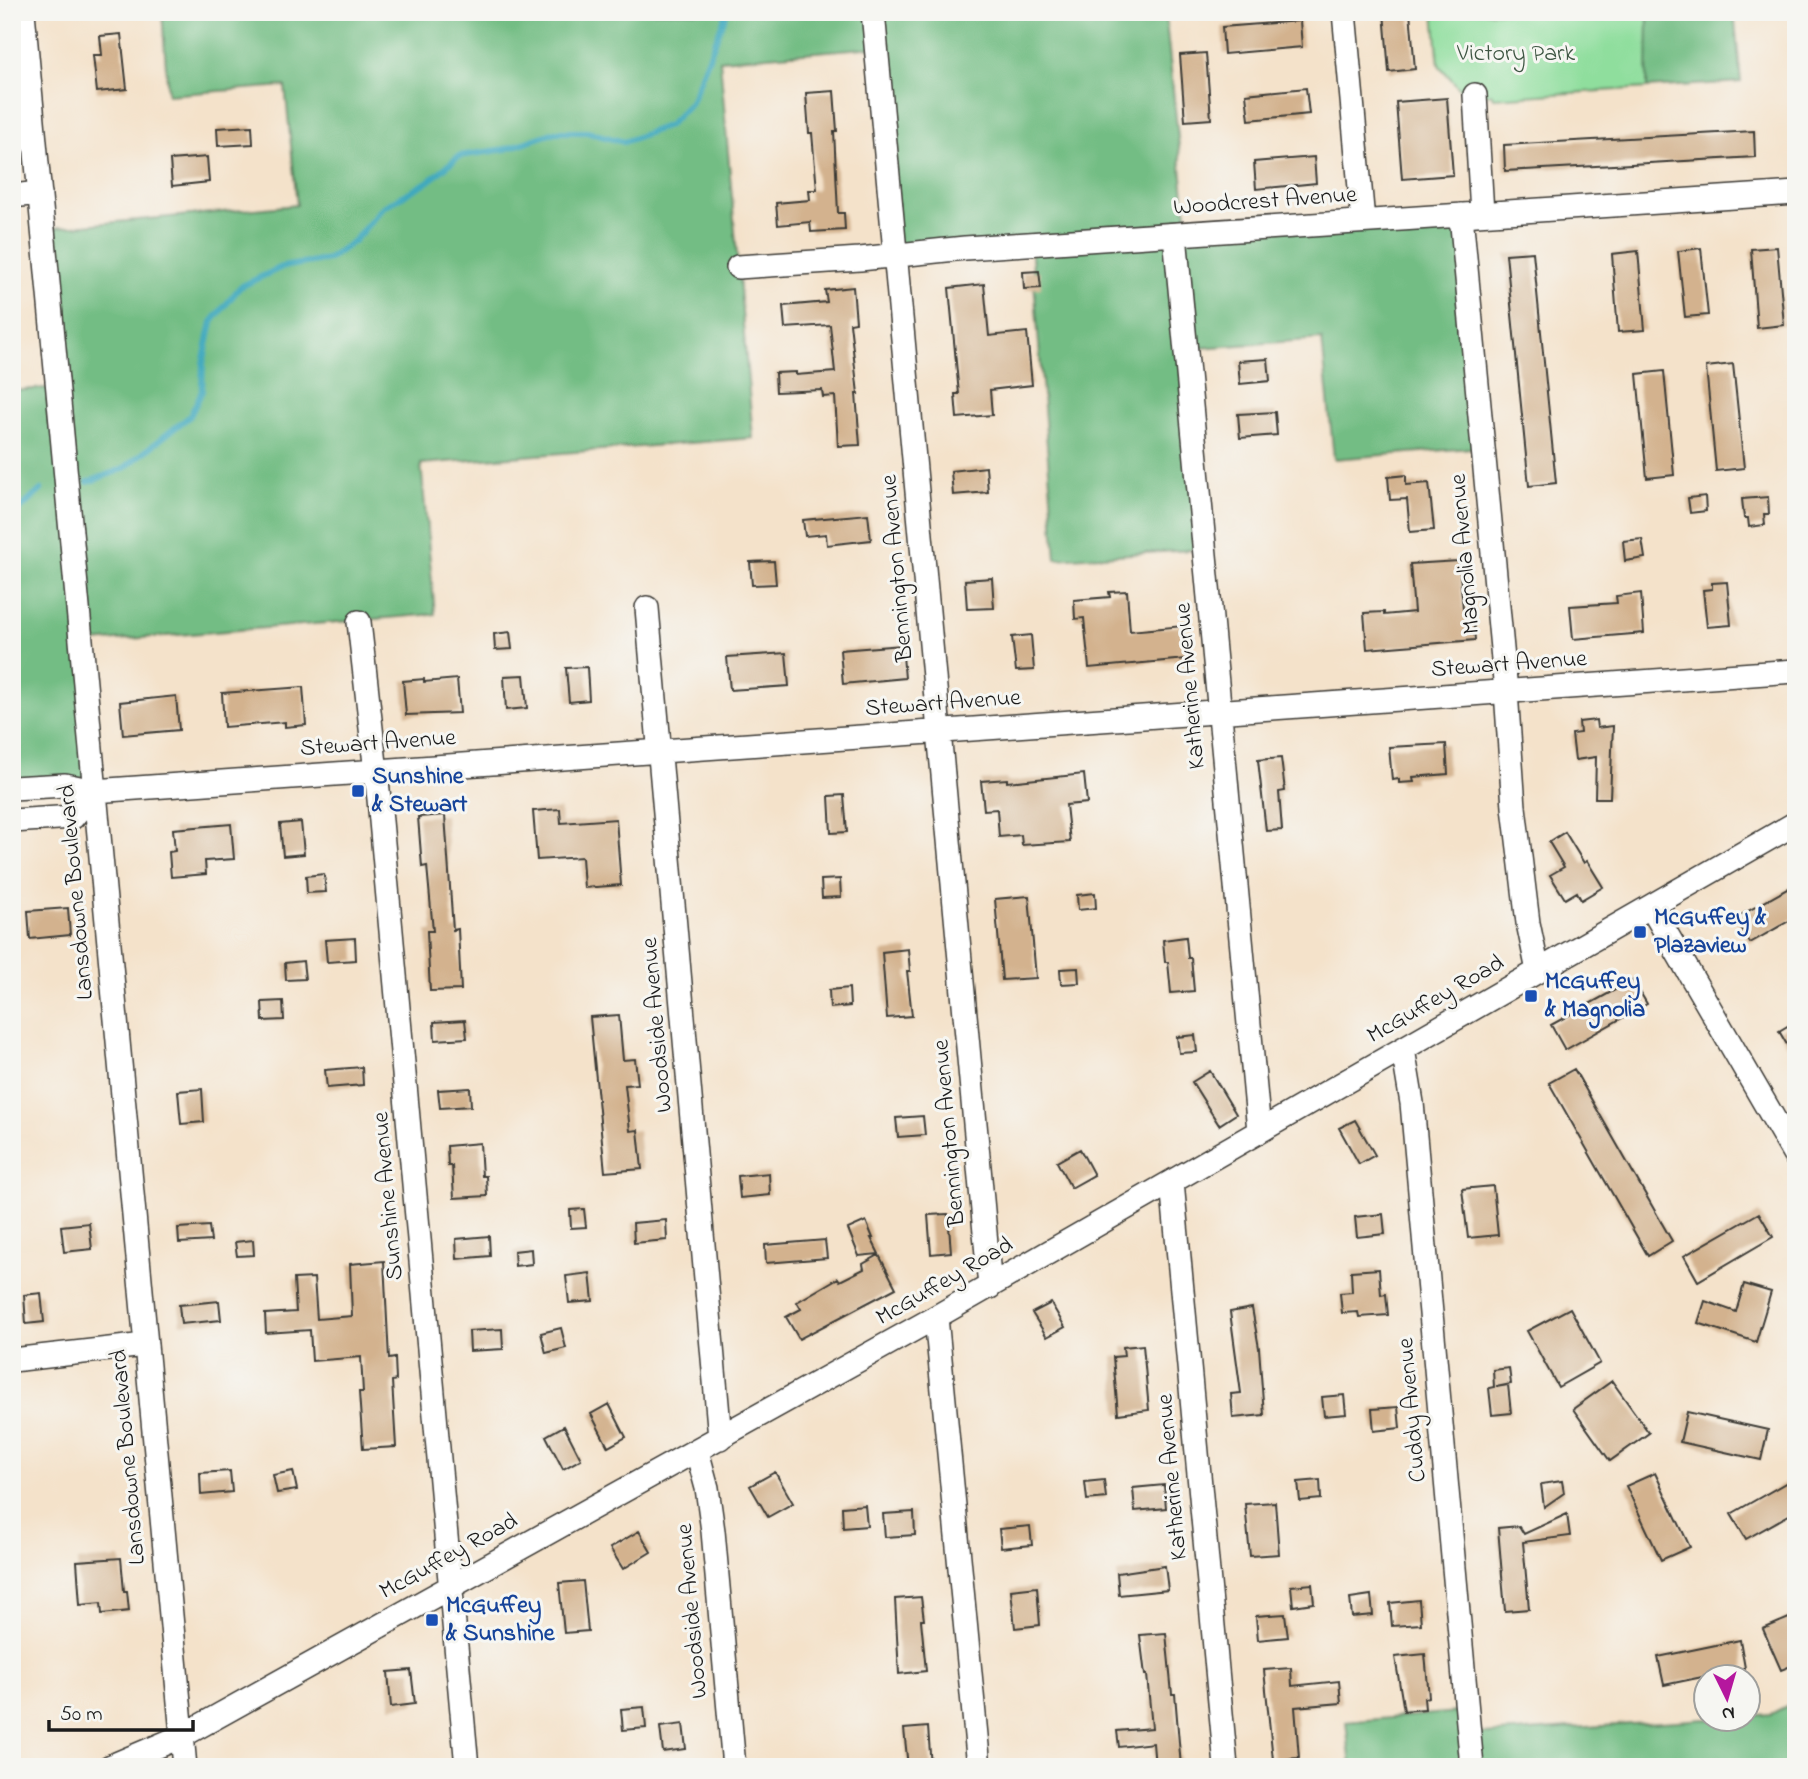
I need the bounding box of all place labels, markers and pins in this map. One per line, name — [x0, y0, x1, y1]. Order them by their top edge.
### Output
place label: Sunshine & Stewart — [371, 760, 468, 823]
marker: Sunshine & Stewart — [350, 783, 366, 799]
place label: McGuffey & Plazaview — [1654, 901, 1766, 964]
marker: McGuffey & Plazaview — [1632, 924, 1648, 940]
place label: McGuffey & Magnolia — [1544, 965, 1645, 1029]
marker: McGuffey & Magnolia — [1523, 988, 1539, 1004]
place label: McGuffey & Sunshine — [445, 1589, 556, 1652]
marker: McGuffey & Sunshine — [424, 1612, 440, 1628]

